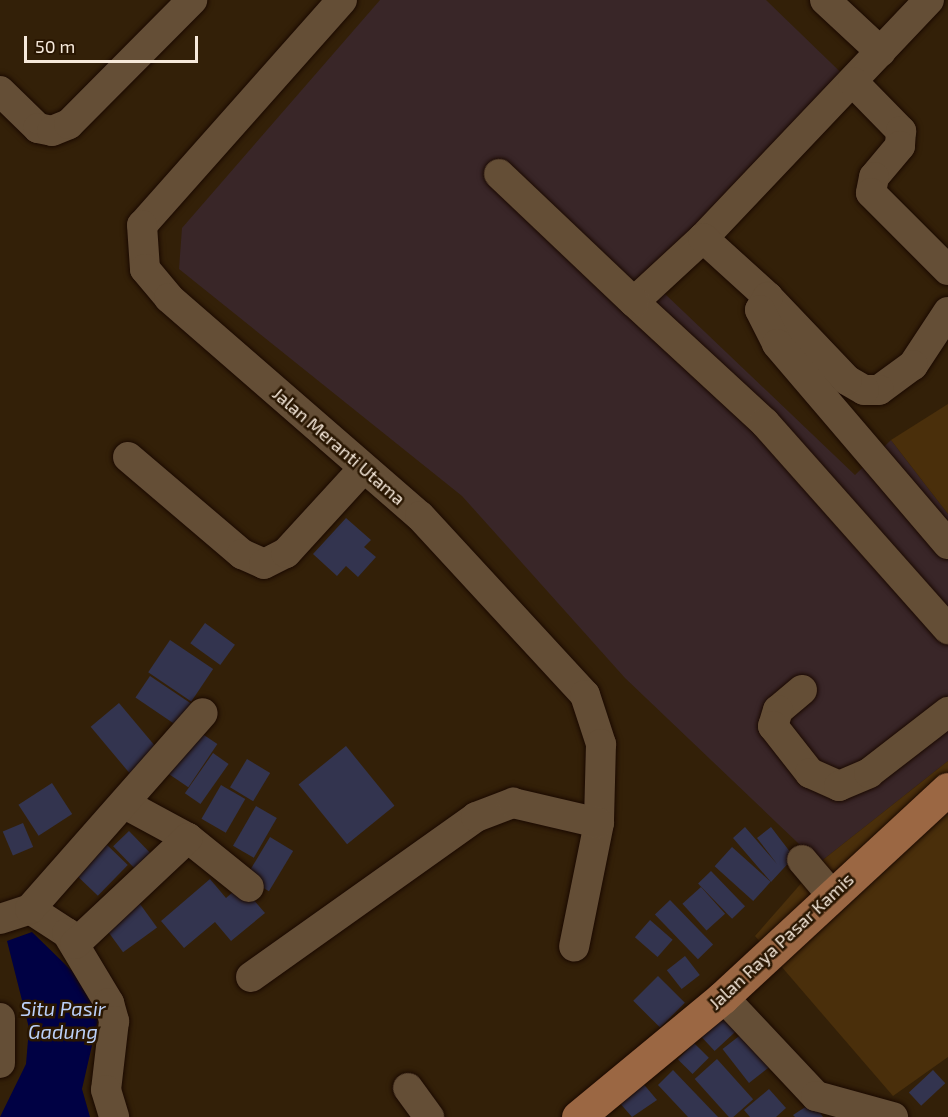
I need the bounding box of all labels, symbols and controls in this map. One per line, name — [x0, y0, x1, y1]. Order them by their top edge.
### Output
scale bar — [27, 24, 201, 62]
text: 50 m — [35, 35, 75, 57]
street label: Jalan Meranti Utama — [268, 383, 410, 509]
street label: Jalan Raya Pasar Kamis — [704, 868, 858, 1014]
water label: Situ Pasir Gadung — [20, 996, 106, 1043]

